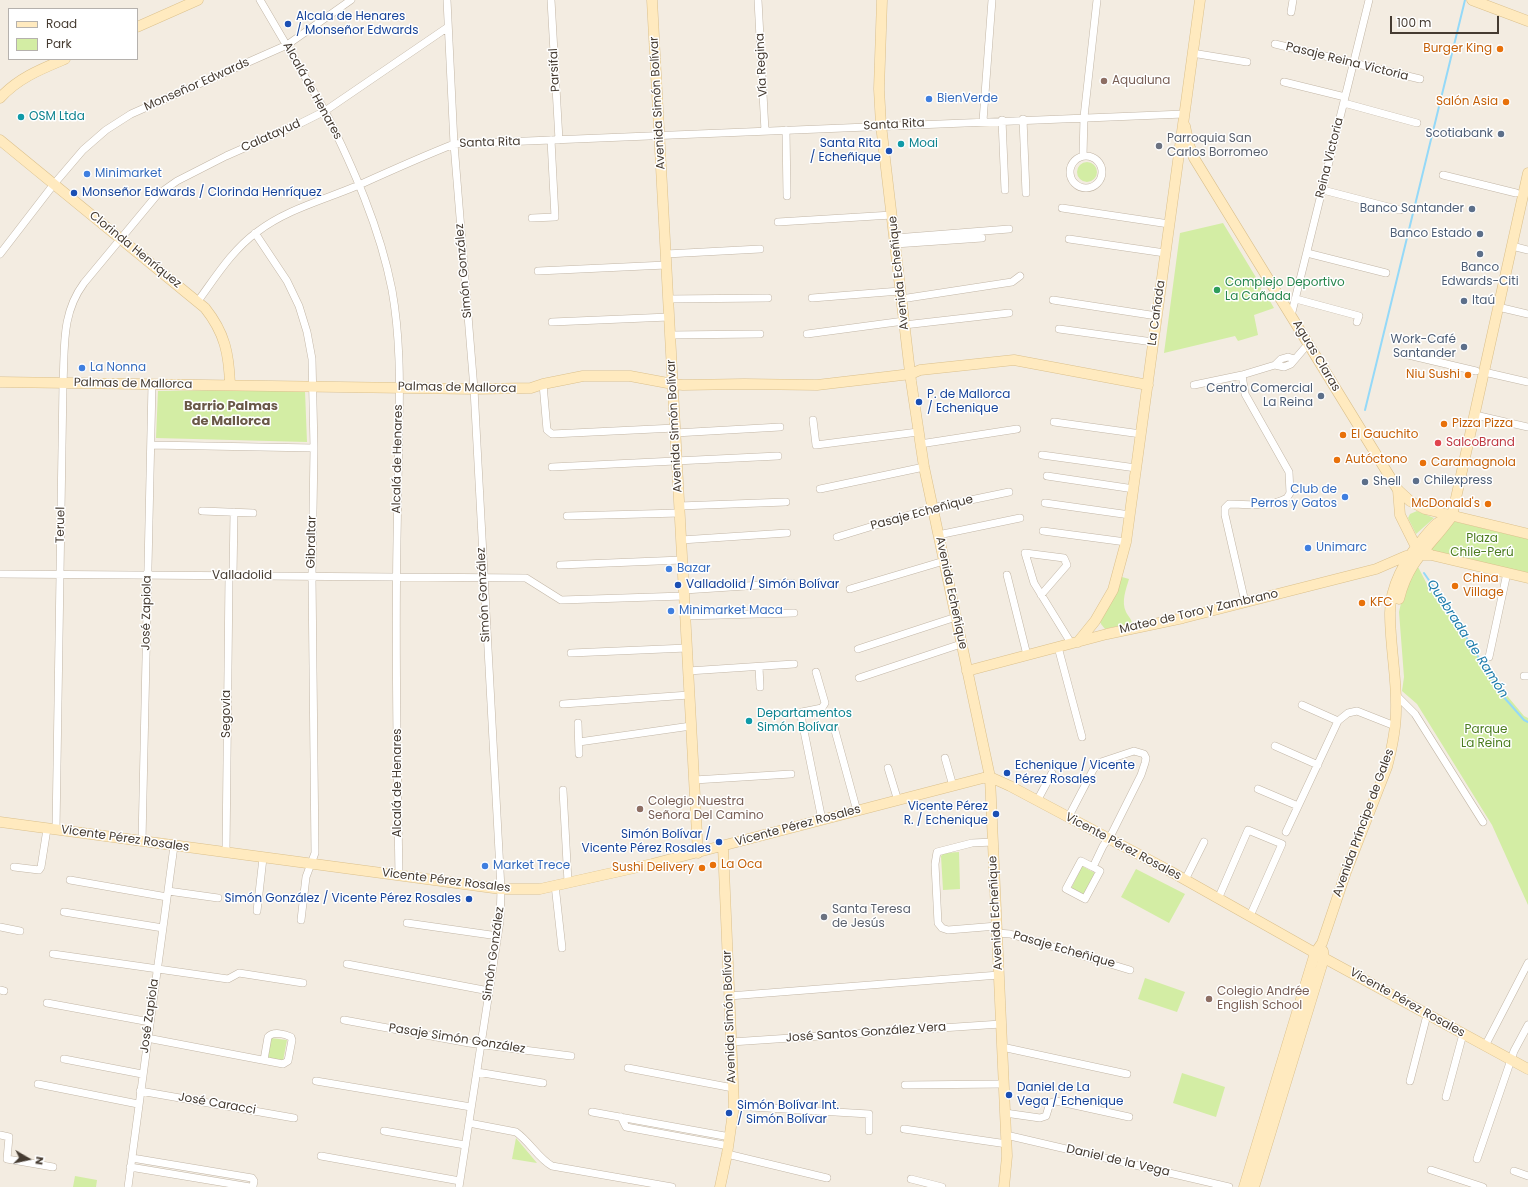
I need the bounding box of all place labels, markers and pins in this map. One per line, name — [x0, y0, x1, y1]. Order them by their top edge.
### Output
place label: Alcala de Henares / Monseñor Edwards — [296, 10, 418, 38]
marker: Alcala de Henares / Monseñor Edwards — [283, 19, 293, 29]
place label: Burger King — [1423, 42, 1492, 56]
marker: Burger King — [1495, 44, 1505, 54]
place label: Aqualuna — [1112, 74, 1170, 88]
marker: Aqualuna — [1099, 76, 1109, 86]
place label: BienVerde — [937, 92, 998, 106]
marker: BienVerde — [924, 94, 934, 104]
place label: Salón Asia — [1436, 95, 1498, 109]
marker: Salón Asia — [1501, 97, 1511, 107]
place label: OSM Ltda — [29, 110, 85, 124]
marker: OSM Ltda — [16, 112, 26, 122]
place label: Scotiabank — [1425, 127, 1493, 141]
marker: Scotiabank — [1496, 129, 1506, 139]
place label: Parroquia San Carlos Borromeo — [1167, 132, 1268, 160]
place label: Santa Rita / Echeñique — [810, 137, 881, 165]
place label: Moai — [909, 137, 938, 151]
marker: Moai — [896, 139, 906, 149]
marker: Parroquia San Carlos Borromeo — [1154, 141, 1164, 151]
marker: Santa Rita / Echeñique — [884, 146, 894, 156]
place label: Minimarket — [95, 167, 162, 181]
marker: Minimarket — [82, 169, 92, 179]
place label: Monseñor Edwards / Clorinda Henríquez — [82, 186, 322, 200]
marker: Monseñor Edwards / Clorinda Henríquez — [69, 188, 79, 198]
place label: Banco Santander — [1360, 202, 1464, 216]
marker: Banco Santander — [1467, 204, 1477, 214]
place label: Banco Estado — [1390, 227, 1472, 241]
marker: Banco Estado — [1475, 229, 1485, 239]
marker: Banco Edwards-Citi — [1475, 249, 1485, 259]
place label: Banco Edwards-Citi — [1441, 261, 1519, 289]
place label: Complejo Deportivo La Cañada — [1225, 276, 1345, 304]
marker: Complejo Deportivo La Cañada — [1212, 285, 1222, 295]
place label: Itaú — [1472, 294, 1495, 308]
marker: Itaú — [1459, 296, 1469, 306]
place label: Work-Café Santander — [1391, 333, 1456, 361]
marker: Work-Café Santander — [1459, 342, 1469, 352]
place label: La Nonna — [90, 361, 146, 375]
marker: La Nonna — [77, 363, 87, 373]
place label: Niu Sushi — [1406, 368, 1460, 382]
marker: Niu Sushi — [1463, 370, 1473, 380]
place label: Centro Comercial La Reina — [1206, 382, 1313, 410]
place label: P. de Mallorca / Echenique — [927, 388, 1010, 416]
marker: Centro Comercial La Reina — [1316, 391, 1326, 401]
marker: P. de Mallorca / Echenique — [914, 397, 924, 407]
place label: Pizza Pizza — [1452, 417, 1513, 431]
marker: Pizza Pizza — [1439, 419, 1449, 429]
place label: El Gauchito — [1351, 428, 1418, 442]
marker: El Gauchito — [1338, 430, 1348, 440]
place label: SalcoBrand — [1446, 436, 1515, 450]
marker: SalcoBrand — [1433, 438, 1443, 448]
place label: Autóctono — [1345, 453, 1408, 467]
marker: Autóctono — [1332, 455, 1342, 465]
place label: Caramagnola — [1431, 456, 1516, 470]
marker: Caramagnola — [1418, 458, 1428, 468]
place label: Chilexpress — [1424, 474, 1493, 488]
place label: Shell — [1373, 475, 1401, 489]
marker: Chilexpress — [1411, 476, 1421, 486]
marker: Shell — [1360, 477, 1370, 487]
place label: Club de Perros y Gatos — [1251, 483, 1337, 511]
marker: Club de Perros y Gatos — [1340, 492, 1350, 502]
place label: McDonald's — [1411, 497, 1480, 511]
marker: McDonald's — [1483, 499, 1493, 509]
place label: Unimarc — [1316, 541, 1367, 555]
marker: Unimarc — [1303, 543, 1313, 553]
place label: Bazar — [677, 562, 711, 576]
marker: Bazar — [664, 564, 674, 574]
place label: China Village — [1463, 572, 1504, 600]
place label: Valladolid / Simón Bolívar — [686, 578, 839, 592]
marker: Valladolid / Simón Bolívar — [673, 580, 683, 590]
marker: China Village — [1450, 581, 1460, 591]
place label: KFC — [1370, 596, 1392, 610]
marker: KFC — [1357, 598, 1367, 608]
place label: Minimarket Maca — [679, 604, 783, 618]
marker: Minimarket Maca — [666, 606, 676, 616]
place label: Departamentos Simón Bolívar — [757, 707, 852, 735]
marker: Departamentos Simón Bolívar — [744, 716, 754, 726]
place label: Echenique / Vicente Pérez Rosales — [1015, 759, 1135, 787]
marker: Echenique / Vicente Pérez Rosales — [1002, 768, 1012, 778]
place label: Colegio Nuestra Señora Del Camino — [648, 795, 764, 823]
place label: Vicente Pérez R. / Echenique — [904, 800, 988, 828]
marker: Colegio Nuestra Señora Del Camino — [635, 804, 645, 814]
marker: Vicente Pérez R. / Echenique — [991, 809, 1001, 819]
place label: Simón Bolívar / Vicente Pérez Rosales — [582, 828, 711, 856]
marker: Simón Bolívar / Vicente Pérez Rosales — [714, 837, 724, 847]
place label: La Oca — [721, 858, 762, 872]
place label: Market Trece — [493, 859, 570, 873]
marker: La Oca — [708, 860, 718, 870]
marker: Market Trece — [480, 861, 490, 871]
place label: Sushi Delivery — [612, 861, 694, 875]
marker: Sushi Delivery — [697, 863, 707, 873]
place label: Simón González / Vicente Pérez Rosales — [224, 892, 461, 906]
marker: Simón González / Vicente Pérez Rosales — [464, 894, 474, 904]
place label: Santa Teresa de Jesús — [832, 903, 911, 931]
marker: Santa Teresa de Jesús — [819, 912, 829, 922]
place label: Colegio Andrée English School — [1217, 985, 1310, 1013]
marker: Colegio Andrée English School — [1204, 994, 1214, 1004]
place label: Daniel de La Vega / Echenique — [1017, 1081, 1123, 1109]
marker: Daniel de La Vega / Echenique — [1004, 1090, 1014, 1100]
place label: Simón Bolívar Int. / Simón Bolívar — [737, 1099, 839, 1127]
marker: Simón Bolívar Int. / Simón Bolívar — [724, 1108, 734, 1118]

